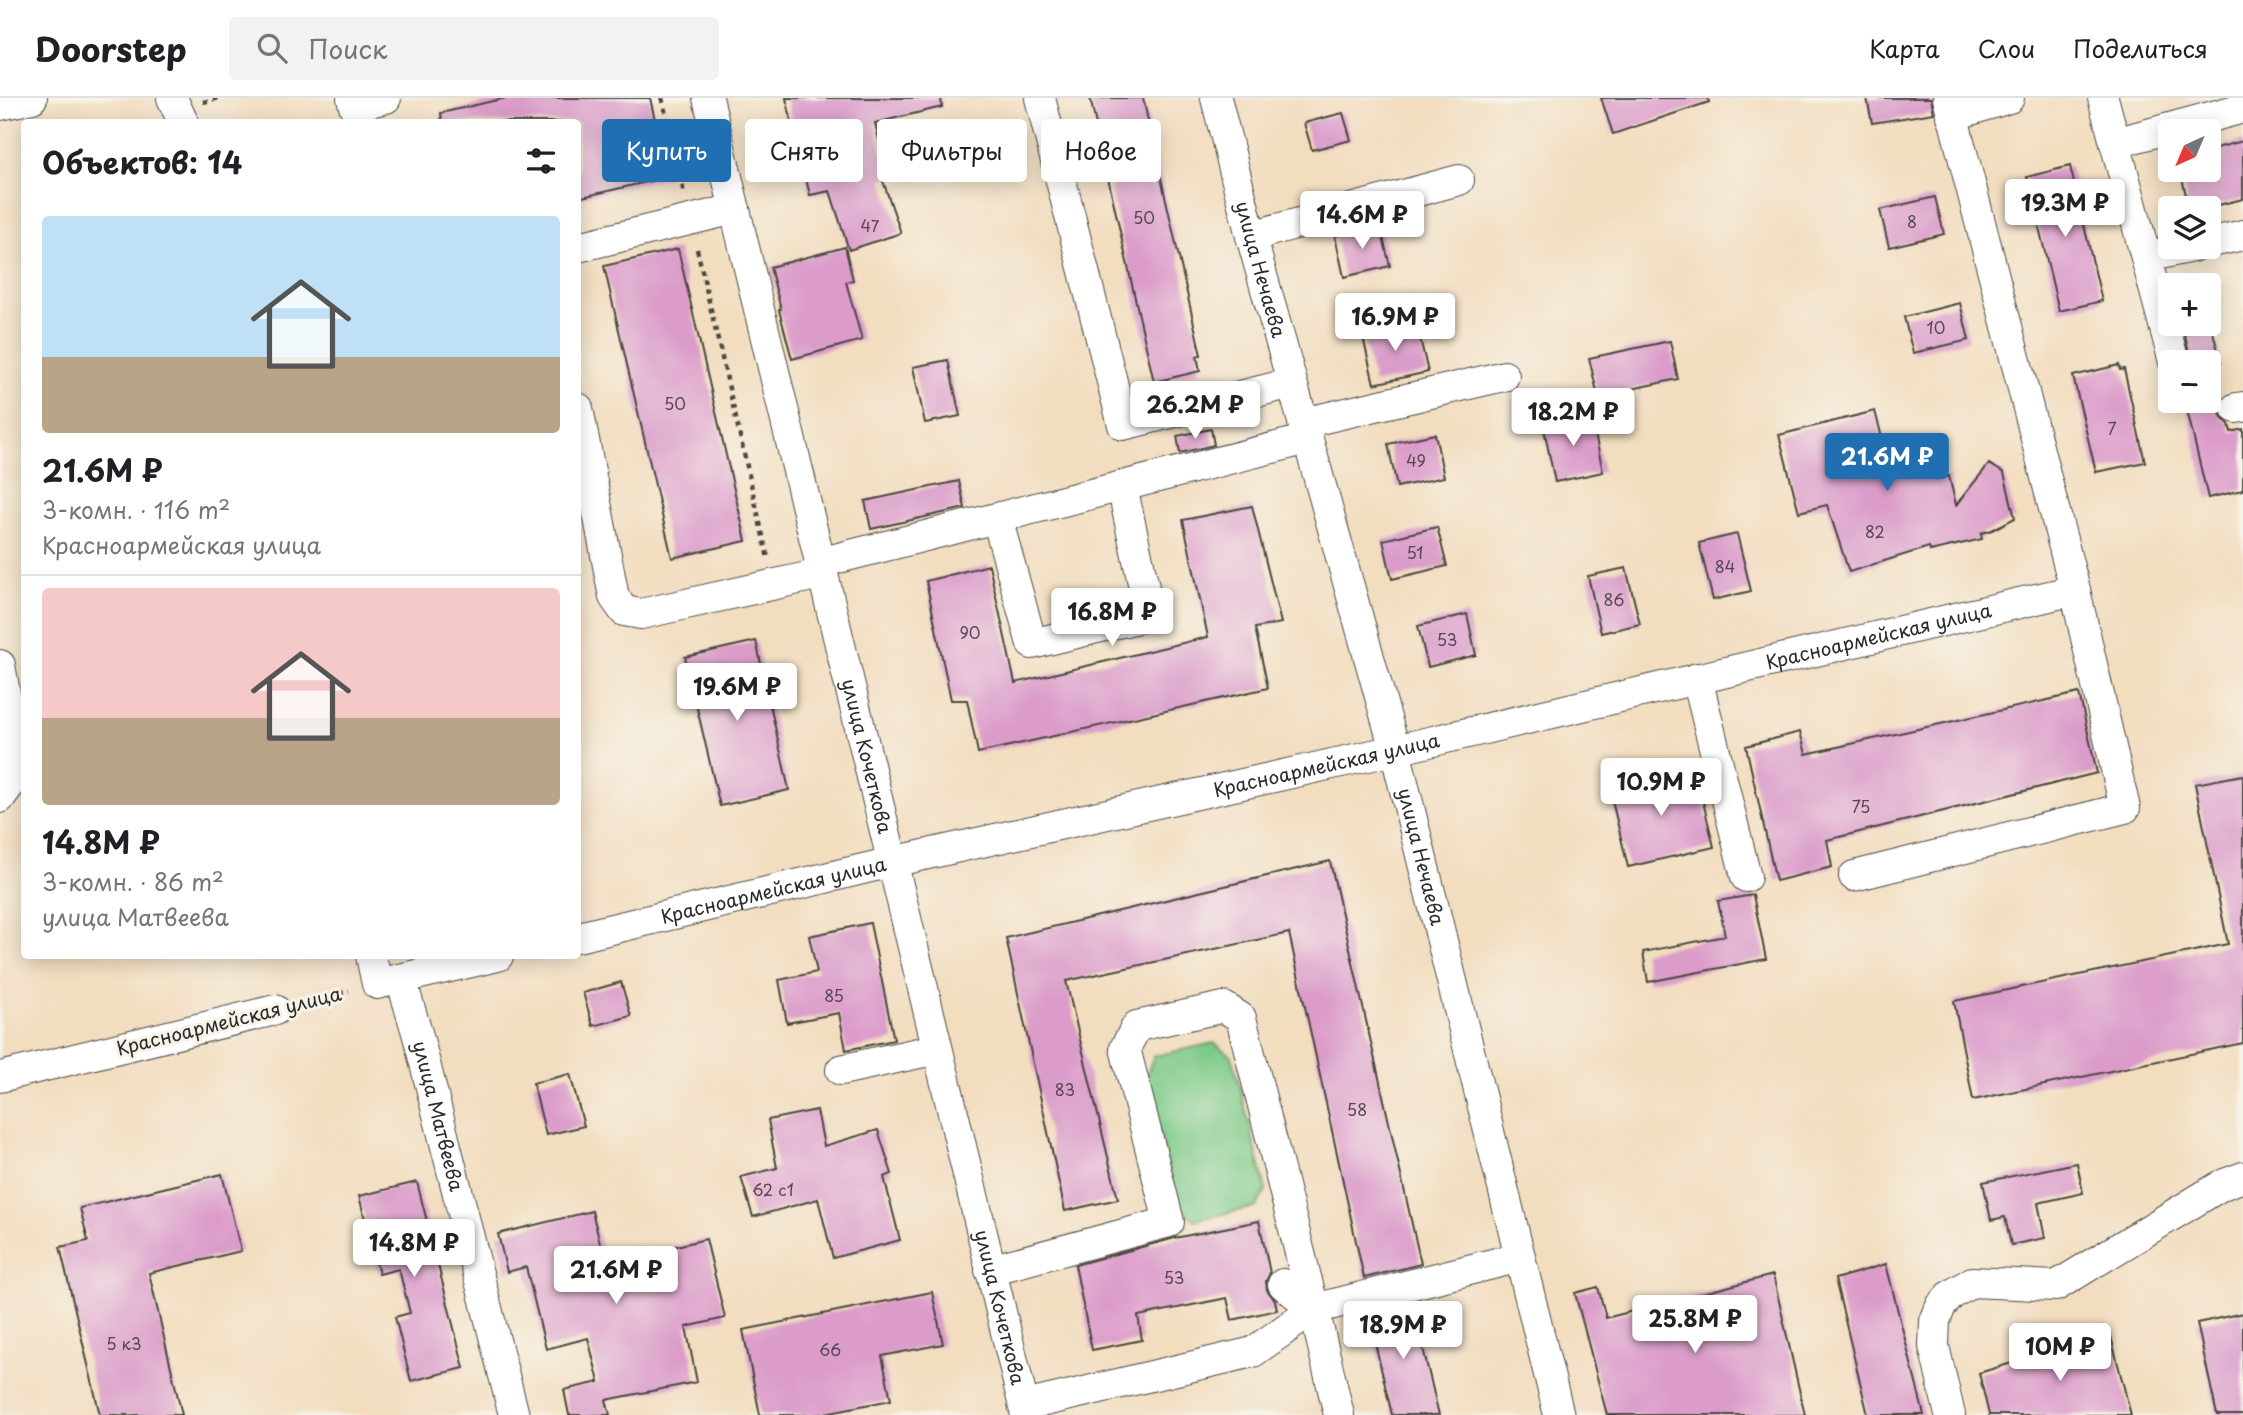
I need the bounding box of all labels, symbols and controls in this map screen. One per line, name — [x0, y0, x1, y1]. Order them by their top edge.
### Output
search box — [229, 17, 719, 80]
text: Doorstep — [35, 23, 187, 73]
icon: search — [253, 29, 291, 67]
text: Поиск — [309, 29, 388, 68]
text: Карта — [1869, 30, 1940, 66]
text: Слои — [1978, 30, 2035, 66]
text: Поделиться — [2073, 30, 2208, 66]
chip: Купить — [602, 119, 731, 182]
chip: Снять — [745, 119, 863, 182]
chip: Фильтры — [877, 119, 1027, 182]
chip: Новое — [1041, 119, 1161, 182]
north arrow — [2158, 119, 2221, 182]
map controls — [2158, 119, 2221, 413]
text: Объектов: 14 — [42, 139, 242, 184]
icon: filters — [522, 142, 560, 180]
pin: 19.3M ₽ — [2000, 180, 2130, 239]
text: 19.3M ₽ — [2021, 184, 2109, 219]
pin: 14.6M ₽ — [1297, 192, 1427, 251]
text: 14.6M ₽ — [1316, 196, 1408, 231]
button: layers — [2158, 196, 2221, 259]
street label: улица Нечаева — [1230, 198, 1294, 341]
house number: 50 — [1133, 205, 1155, 229]
house number: 8 — [1907, 209, 1917, 233]
house number: 47 — [861, 213, 880, 237]
icon: home — [238, 261, 364, 387]
button: + — [2158, 273, 2221, 336]
pin: 16.9M ₽ — [1330, 294, 1460, 353]
text: 16.9M ₽ — [1351, 298, 1439, 333]
house number: 10 — [1927, 315, 1945, 339]
button: − — [2158, 350, 2221, 413]
pin: 26.2M ₽ — [1130, 382, 1260, 441]
text: 26.2M ₽ — [1146, 386, 1244, 421]
pin: 18.2M ₽ — [1508, 388, 1638, 448]
house number: 50 — [664, 391, 686, 415]
text: 18.2M ₽ — [1528, 393, 1618, 428]
house number: 7 — [2107, 416, 2117, 440]
pin: 21.6M ₽ — [1822, 434, 1952, 493]
text: 21.6M ₽ — [1841, 438, 1933, 473]
text: 21.6M ₽ — [42, 447, 162, 492]
house number: 49 — [1406, 448, 1426, 472]
text: 3-комн. · 116 m² — [42, 492, 230, 527]
house number: 82 — [1865, 519, 1885, 543]
text: Красноармейская улица — [42, 527, 321, 562]
house number: 51 — [1406, 540, 1424, 564]
house number: 84 — [1715, 554, 1735, 578]
house number: 86 — [1604, 587, 1624, 611]
pin: 16.8M ₽ — [1047, 588, 1177, 648]
text: 16.8M ₽ — [1067, 593, 1157, 628]
street label: Красноармейская улица — [1763, 595, 1994, 675]
house number: 90 — [959, 620, 981, 644]
house number: 53 — [1437, 627, 1457, 651]
icon: home — [238, 633, 364, 759]
pin: 19.6M ₽ — [672, 664, 802, 723]
text: 19.6M ₽ — [693, 668, 781, 703]
street label: улица Кочеткова — [836, 676, 900, 836]
street label: Красноармейская улица — [1211, 725, 1442, 803]
pin: 10.9M ₽ — [1596, 758, 1726, 818]
text: 10.9M ₽ — [1617, 763, 1705, 798]
street label: улица Нечаева — [1392, 785, 1453, 928]
house number: 75 — [1852, 794, 1870, 818]
text: 14.8M ₽ — [42, 819, 160, 864]
street label: Красноармейская улица — [658, 849, 889, 930]
text: 3-комн. · 86 m² — [42, 864, 224, 899]
text: улица Матвеева — [42, 899, 229, 934]
street label: Красноармейская улица — [114, 979, 344, 1062]
house number: 85 — [824, 983, 844, 1007]
street label: улица Матвеева — [407, 1038, 472, 1194]
house number: 83 — [1055, 1077, 1075, 1101]
house number: 58 — [1347, 1097, 1367, 1121]
house number: 62 с1 — [752, 1177, 794, 1201]
pin: 14.8M ₽ — [349, 1220, 479, 1279]
text: 14.8M ₽ — [369, 1224, 459, 1259]
street label: улица Кочеткова — [969, 1227, 1033, 1387]
pin: 21.6M ₽ — [551, 1246, 681, 1306]
text: 21.6M ₽ — [570, 1251, 662, 1286]
house number: 53 — [1164, 1265, 1184, 1289]
pin: 25.8M ₽ — [1630, 1296, 1760, 1355]
text: 25.8M ₽ — [1648, 1300, 1742, 1335]
pin: 18.9M ₽ — [1338, 1302, 1468, 1361]
text: 18.9M ₽ — [1359, 1306, 1447, 1341]
pin: 10M ₽ — [2011, 1324, 2109, 1383]
text: 10M ₽ — [2025, 1328, 2095, 1363]
house number: 5 к3 — [106, 1331, 142, 1355]
house number: 66 — [819, 1337, 841, 1361]

